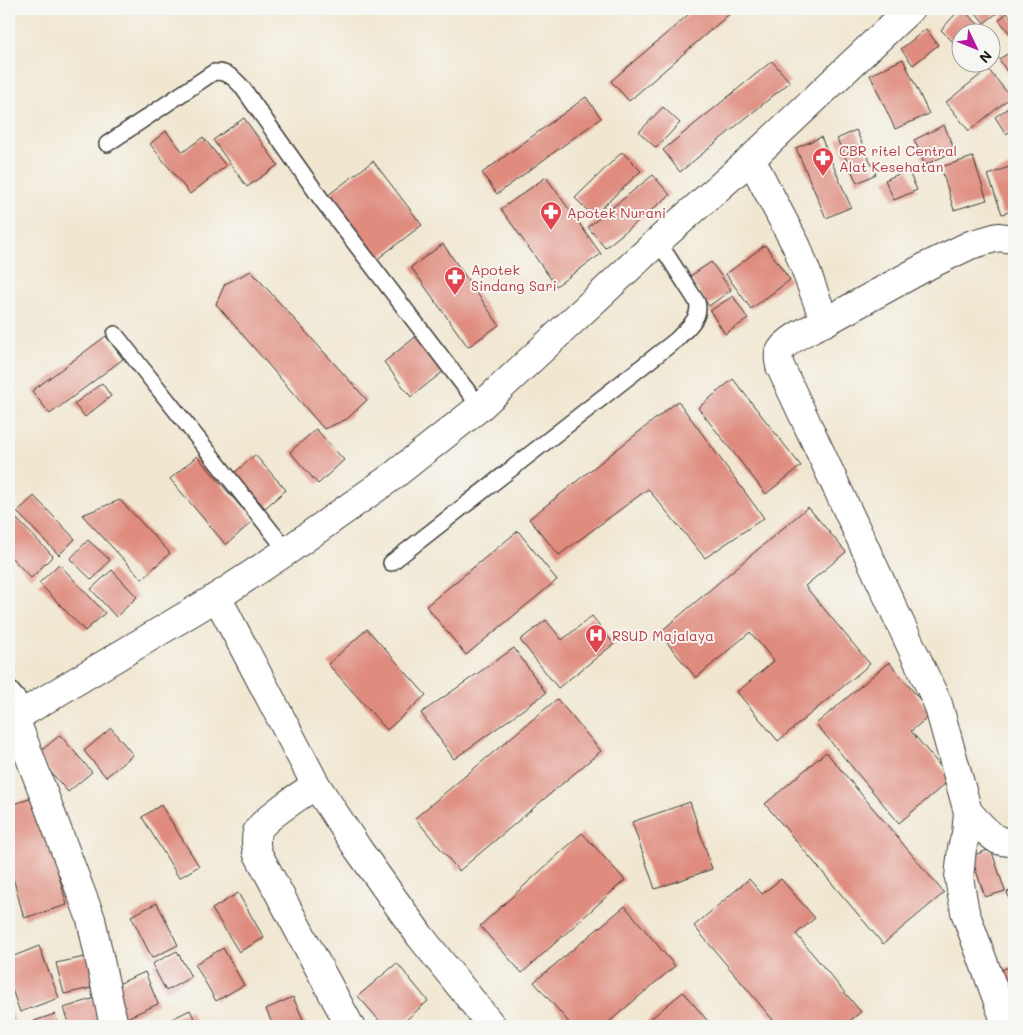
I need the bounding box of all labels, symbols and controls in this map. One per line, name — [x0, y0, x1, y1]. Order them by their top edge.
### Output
north arrow — [950, 22, 1000, 72]
text: N — [975, 47, 996, 68]
place label: CBR ritel Central Alat Kesehatan — [839, 141, 957, 176]
pharmacy icon: CBR ritel Central Alat Kesehatan — [811, 146, 835, 177]
pharmacy icon: Apotek Nurani — [539, 200, 563, 231]
place label: Apotek Nurani — [567, 203, 666, 222]
place label: Apotek Sindang Sari — [471, 260, 557, 295]
pharmacy icon: Apotek Sindang Sari — [443, 265, 467, 296]
hospital icon: RSUD Majalaya — [584, 623, 608, 654]
place label: RSUD Majalaya — [612, 626, 714, 645]

